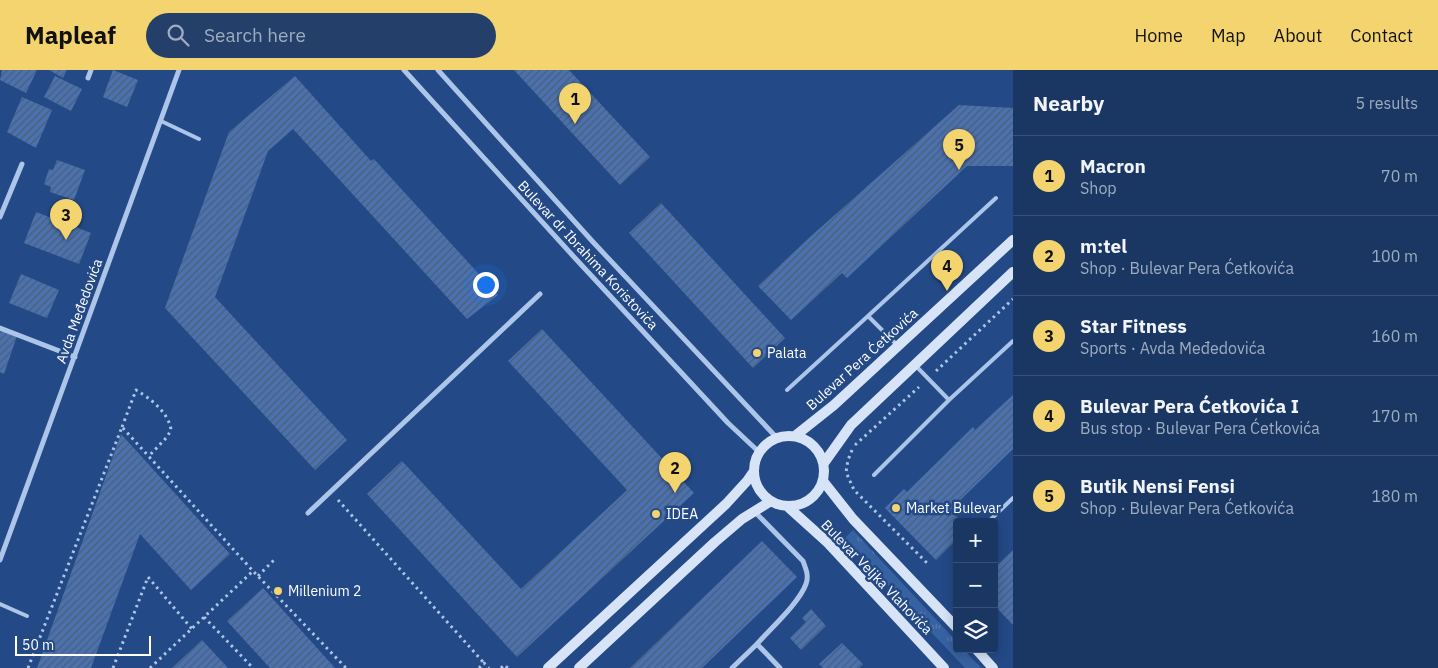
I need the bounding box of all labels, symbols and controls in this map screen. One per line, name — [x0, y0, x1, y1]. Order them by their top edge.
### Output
search box — [146, 13, 496, 58]
text: Mapleaf — [25, 19, 116, 51]
icon: search — [164, 21, 192, 49]
text: Search here — [204, 23, 306, 47]
text: Home — [1135, 24, 1183, 47]
text: Map — [1211, 24, 1246, 47]
text: About — [1274, 24, 1322, 47]
text: Contact — [1350, 24, 1413, 47]
pin: 1 — [559, 83, 591, 124]
text: Nearby — [1033, 89, 1104, 117]
text: 5 results — [1355, 93, 1418, 113]
pin: 5 — [943, 129, 975, 170]
text: Macron — [1080, 154, 1146, 178]
text: 1 — [1044, 166, 1054, 186]
text: 70 m — [1381, 166, 1418, 186]
street label: Bulevar dr Ibrahima Koristovića — [514, 177, 662, 334]
text: Shop — [1080, 178, 1117, 198]
pin: 3 — [50, 199, 82, 240]
text: m:tel — [1080, 234, 1127, 258]
text: 2 — [1044, 246, 1054, 266]
text: 100 m — [1371, 246, 1418, 266]
pin: 4 — [931, 250, 963, 291]
street label: Avda Međedovića — [52, 256, 106, 366]
text: Shop · Bulevar Pera Ćetkovića — [1080, 258, 1294, 278]
your location — [473, 272, 499, 298]
street label: Bulevar Pera Ćetkovića — [802, 303, 922, 414]
text: Star Fitness — [1080, 314, 1187, 338]
text: 3 — [1044, 326, 1054, 346]
text: 160 m — [1371, 326, 1418, 346]
text: Sports · Avda Međedovića — [1080, 338, 1265, 358]
place label: Palata — [767, 344, 807, 362]
marker: Palata — [751, 347, 763, 359]
text: Bulevar Pera Ćetkovića I — [1080, 394, 1299, 418]
text: 4 — [1044, 406, 1054, 426]
text: 170 m — [1371, 406, 1418, 426]
text: Bus stop · Bulevar Pera Ćetkovića — [1080, 418, 1320, 438]
pin: 2 — [659, 452, 691, 493]
text: Butik Nensi Fensi — [1080, 474, 1235, 498]
text: 5 — [1044, 486, 1054, 506]
text: 180 m — [1371, 486, 1418, 506]
text: Shop · Bulevar Pera Ćetkovića — [1080, 498, 1294, 518]
place label: Market Bulevar — [906, 499, 1001, 517]
marker: Market Bulevar — [890, 502, 902, 514]
place label: IDEA — [666, 505, 698, 523]
marker: IDEA — [650, 508, 662, 520]
street label: Bulevar Veljka Vlahovića — [817, 516, 937, 639]
map controls — [953, 518, 998, 653]
button: + — [953, 518, 998, 563]
button: − — [953, 563, 998, 608]
place label: Millenium 2 — [288, 582, 361, 600]
marker: Millenium 2 — [272, 585, 284, 597]
button: layers — [953, 608, 998, 653]
scale bar — [15, 633, 151, 656]
text: 50 m — [22, 636, 54, 654]

